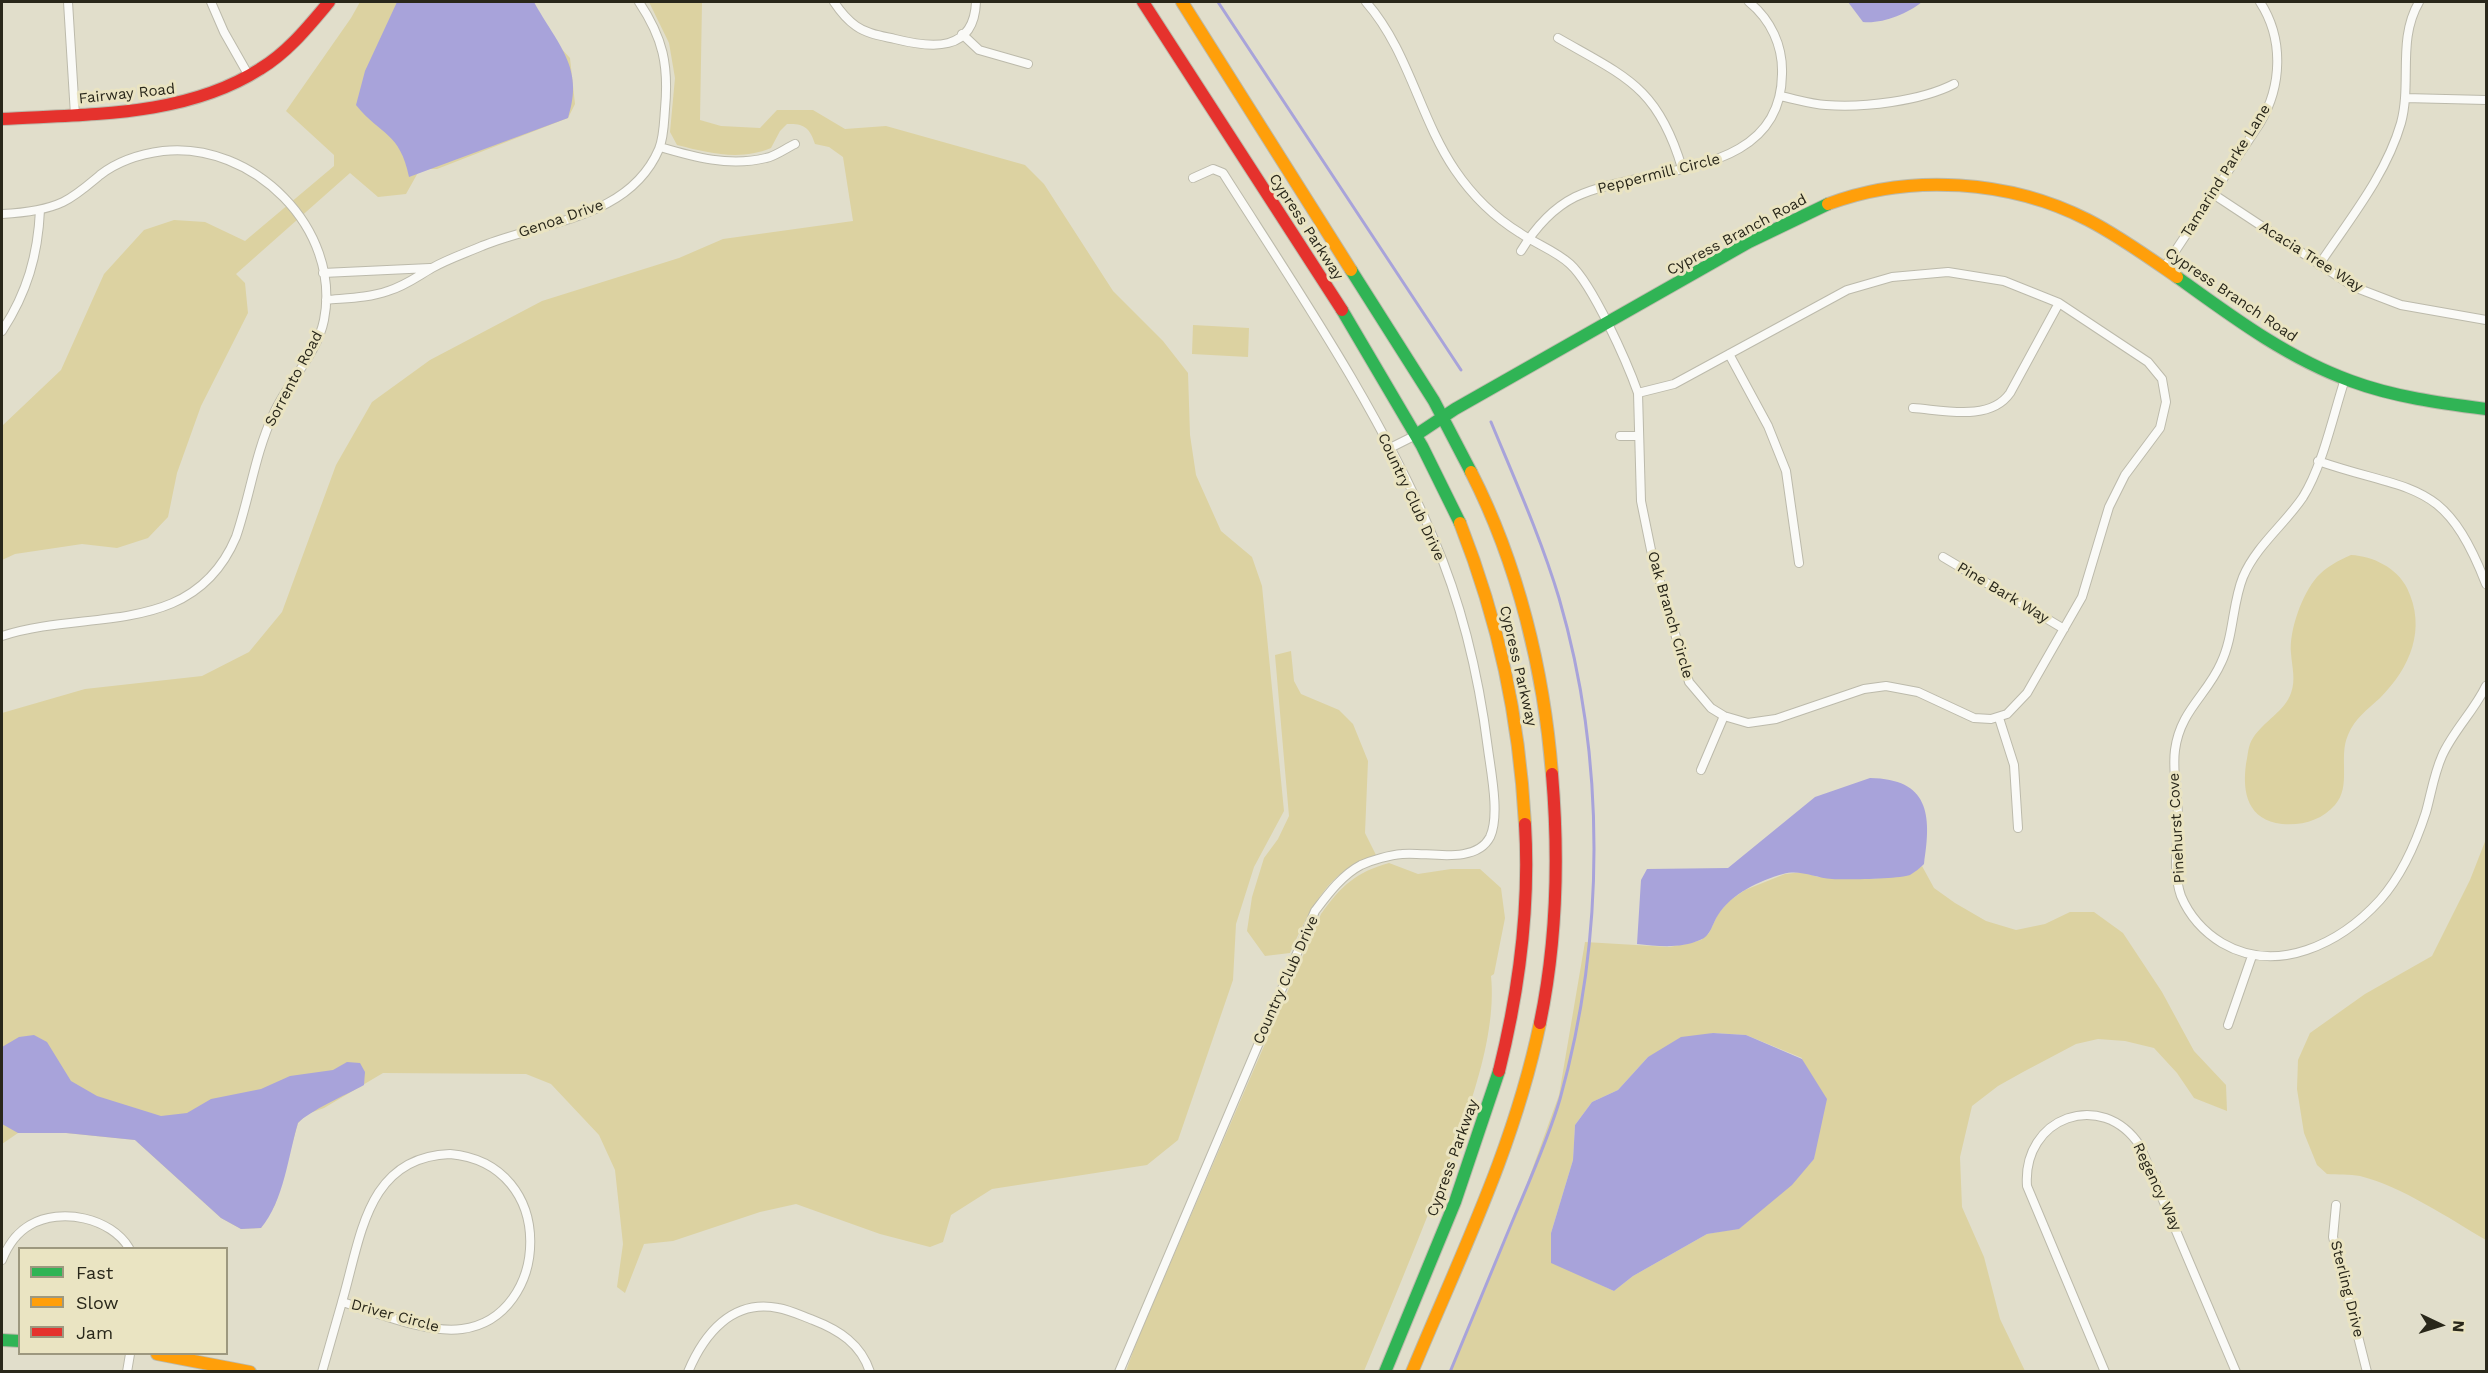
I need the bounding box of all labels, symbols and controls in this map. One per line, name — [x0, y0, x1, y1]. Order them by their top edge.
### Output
street label: Fairway Road — [78, 80, 176, 108]
street label: Tamarind Parke Lane — [2178, 101, 2274, 241]
street label: Peppermill Circle — [1596, 150, 1722, 198]
street label: Cypress Parkway — [1265, 170, 1347, 284]
street label: Cypress Branch Road — [1664, 190, 1810, 280]
street label: Genoa Drive — [516, 196, 606, 242]
street label: Acacia Tree Way — [2256, 218, 2366, 296]
street label: Cypress Branch Road — [2161, 244, 2301, 346]
street label: Sorrento Road — [261, 328, 327, 430]
street label: Country Club Drive — [1373, 430, 1449, 564]
street label: Oak Branch Circle — [1643, 549, 1697, 681]
street label: Pine Bark Way — [1954, 559, 2052, 627]
street label: Cypress Parkway — [1495, 604, 1541, 728]
street label: Pinehurst Cove — [2165, 772, 2189, 884]
street label: Country Club Drive — [1250, 913, 1322, 1047]
street label: Cypress Parkway — [1423, 1097, 1483, 1219]
street label: Regency Way — [2129, 1140, 2185, 1234]
street label: Sterling Drive — [2326, 1239, 2368, 1339]
legend — [18, 1247, 228, 1355]
text: Fast — [76, 1262, 113, 1283]
text: Slow — [76, 1292, 119, 1313]
north arrow — [2410, 1295, 2470, 1355]
street label: Driver Circle — [349, 1296, 441, 1336]
text: N — [2449, 1320, 2468, 1333]
text: Jam — [76, 1322, 113, 1343]

